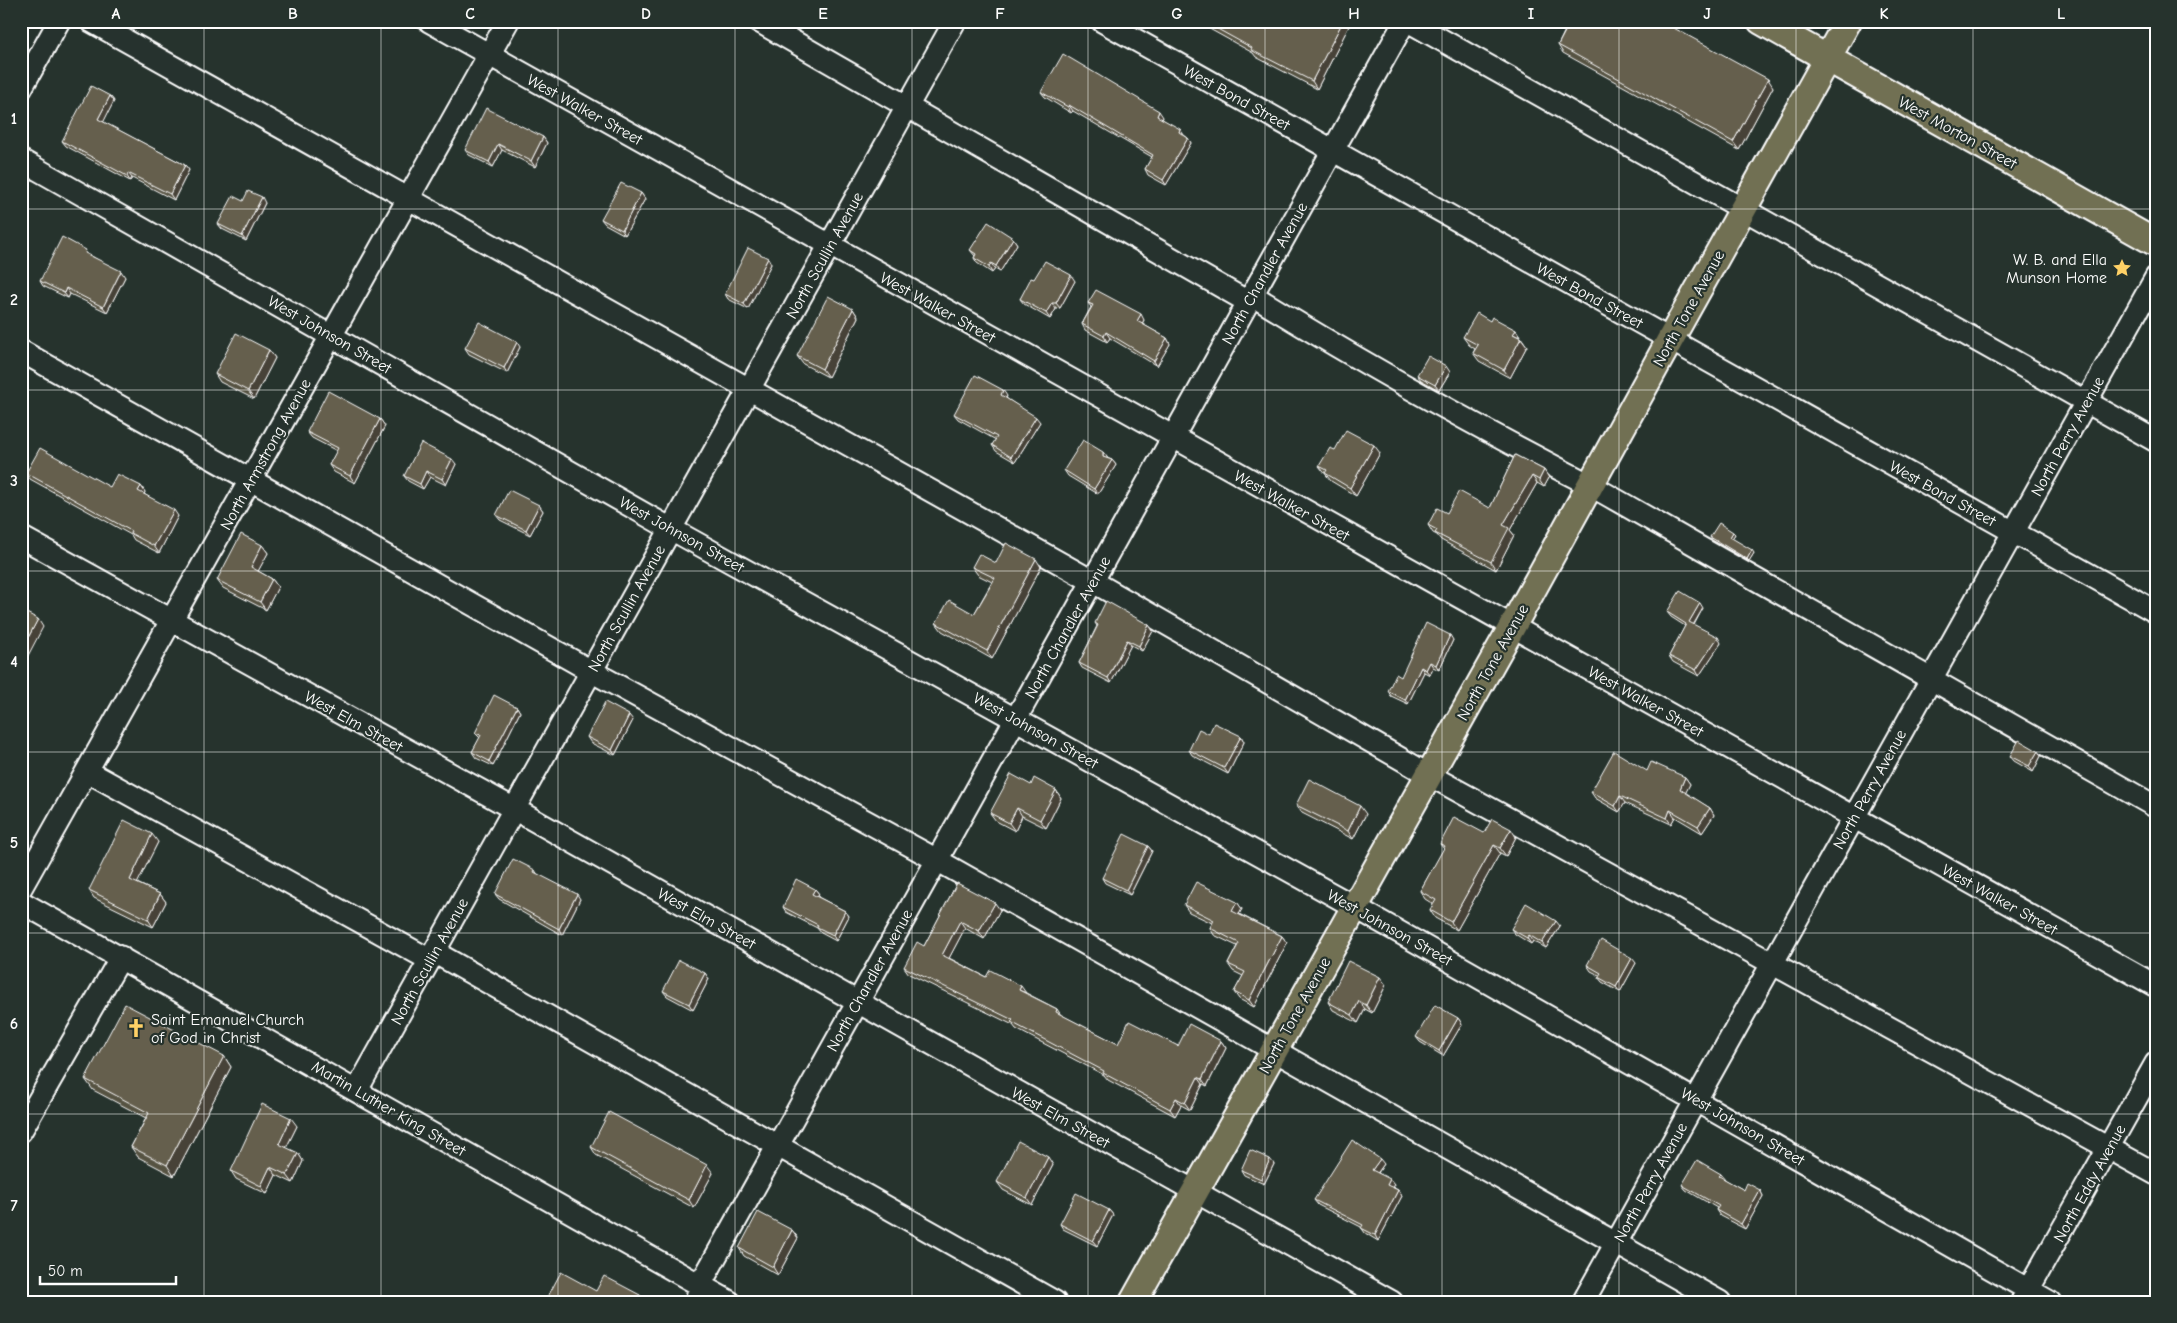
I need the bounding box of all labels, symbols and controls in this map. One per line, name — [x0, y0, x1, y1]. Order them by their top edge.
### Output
text: A — [112, 5, 121, 23]
text: B — [288, 5, 298, 23]
text: C — [465, 5, 475, 23]
text: D — [641, 5, 651, 23]
text: E — [818, 5, 828, 23]
text: F — [995, 5, 1005, 23]
text: G — [1171, 5, 1183, 23]
text: H — [1348, 5, 1360, 23]
text: I — [1528, 5, 1534, 23]
text: J — [1703, 5, 1711, 23]
text: K — [1879, 5, 1889, 23]
text: L — [2057, 5, 2065, 23]
street label: West Bond Street — [1180, 61, 1293, 135]
street label: West Walker Street — [524, 71, 646, 149]
street label: West Morton Street — [1895, 93, 2020, 173]
text: 1 — [11, 110, 17, 128]
street label: North Scullin Avenue — [783, 189, 867, 322]
street label: North Chandler Avenue — [1218, 199, 1311, 348]
street label: North Tone Avenue — [1649, 247, 1728, 370]
place label: W. B. and Ella Munson Home — [2006, 251, 2107, 287]
place icon: W. B. and Ella Munson Home — [2111, 257, 2133, 279]
street label: West Bond Street — [1533, 259, 1646, 333]
street label: West Walker Street — [877, 269, 999, 347]
text: 2 — [10, 291, 18, 309]
street label: West Johnson Street — [264, 292, 395, 378]
street label: North Perry Avenue — [2028, 373, 2108, 499]
street label: North Armstrong Avenue — [217, 376, 315, 533]
street label: West Bond Street — [1886, 457, 1999, 531]
street label: West Walker Street — [1231, 467, 1353, 545]
text: 3 — [10, 472, 18, 490]
street label: West Johnson Street — [616, 493, 747, 577]
street label: North Scullin Avenue — [585, 542, 669, 675]
street label: North Chandler Avenue — [1021, 553, 1114, 702]
street label: North Tone Avenue — [1453, 601, 1532, 724]
text: 4 — [10, 653, 18, 671]
street label: West Walker Street — [1585, 663, 1707, 741]
street label: West Elm Street — [301, 688, 406, 756]
street label: West Johnson Street — [970, 689, 1101, 773]
street label: North Perry Avenue — [1830, 726, 1910, 852]
text: 5 — [10, 834, 18, 852]
street label: West Walker Street — [1939, 861, 2061, 939]
street label: West Elm Street — [654, 885, 759, 953]
street label: West Johnson Street — [1324, 886, 1455, 970]
street label: North Scullin Avenue — [388, 895, 472, 1028]
street label: North Chandler Avenue — [823, 906, 916, 1055]
street label: North Tone Avenue — [1255, 954, 1334, 1077]
place label: Saint Emanuel Church of God in Christ — [151, 1011, 304, 1047]
text: 6 — [10, 1015, 18, 1033]
church icon: Saint Emanuel Church of God in Christ — [125, 1017, 147, 1039]
street label: Martin Luther King Street — [308, 1057, 469, 1161]
street label: West Elm Street — [1008, 1084, 1113, 1152]
street label: West Johnson Street — [1677, 1084, 1808, 1170]
street label: North Perry Avenue — [1611, 1119, 1691, 1245]
street label: North Eddy Avenue — [2050, 1122, 2130, 1245]
text: 7 — [10, 1197, 18, 1215]
scale bar — [40, 1253, 176, 1285]
text: 50 m — [48, 1262, 83, 1280]

